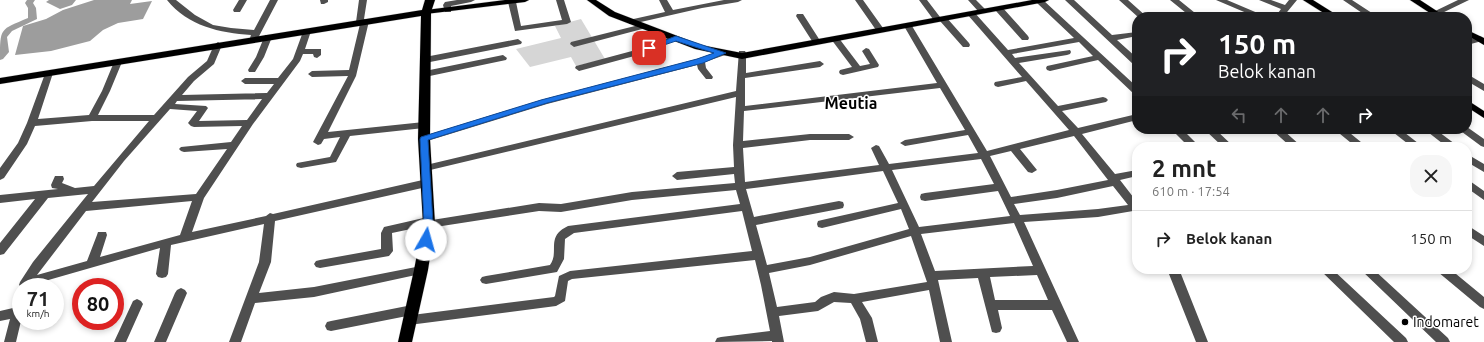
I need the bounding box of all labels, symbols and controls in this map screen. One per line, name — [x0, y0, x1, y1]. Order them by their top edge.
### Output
icon: right — [1152, 28, 1204, 80]
text: 150 m — [1218, 28, 1296, 59]
pin — [632, 31, 666, 65]
icon: arrive — [638, 37, 660, 59]
text: Belok kanan — [1218, 61, 1316, 81]
district label: Meutia — [825, 94, 877, 112]
icon: left — [1228, 104, 1250, 126]
icon: ahead — [1270, 104, 1292, 126]
icon: ahead — [1312, 104, 1334, 126]
icon: right — [1354, 104, 1376, 126]
text: 2 mnt — [1152, 155, 1216, 182]
button: close — [1410, 155, 1452, 197]
text: 610 m · 17:54 — [1152, 184, 1230, 198]
position arrow — [405, 219, 447, 261]
icon: right — [1152, 228, 1174, 250]
text: Belok kanan — [1186, 230, 1272, 247]
text: 150 m — [1410, 230, 1452, 247]
speed limit sign: 80 — [72, 278, 124, 330]
text: 71 — [27, 287, 49, 310]
text: km/h — [26, 308, 50, 319]
place label: Indomaret — [1413, 314, 1479, 330]
marker: Indomaret — [1400, 317, 1410, 327]

